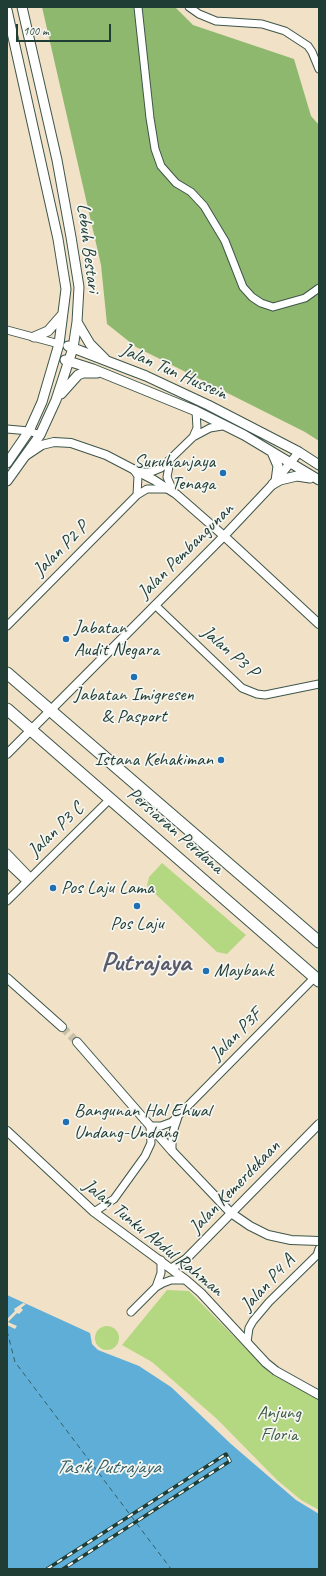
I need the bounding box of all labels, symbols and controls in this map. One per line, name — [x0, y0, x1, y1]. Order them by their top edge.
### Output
scale bar — [18, 16, 113, 42]
text: 100 m — [23, 23, 49, 39]
street label: Lebuh Bestari — [71, 202, 105, 294]
street label: Jalan Tun Hussein — [117, 338, 231, 406]
place label: Suruhanjaya Tenaga — [134, 451, 215, 495]
marker: Suruhanjaya Tenaga — [218, 468, 228, 478]
street label: Jalan Pembangunan — [133, 498, 239, 604]
street label: Jalan P2 P — [29, 517, 93, 581]
place label: Jabatan Audit Negara — [74, 617, 159, 661]
street label: Jalan P3 P — [197, 621, 263, 683]
marker: Jabatan Audit Negara — [61, 634, 71, 644]
marker: Jabatan Imigresen & Pasport — [129, 672, 139, 682]
place label: Jabatan Imigresen & Pasport — [74, 684, 194, 728]
place label: Istana Kehakiman — [94, 749, 213, 771]
marker: Istana Kehakiman — [216, 755, 226, 765]
street label: Persiaran Perdana — [122, 783, 228, 879]
street label: Jalan P3 C — [23, 798, 89, 862]
place label: Pos Laju Lama — [61, 877, 154, 899]
marker: Pos Laju Lama — [48, 883, 58, 893]
marker: Pos Laju — [132, 901, 142, 911]
place label: Pos Laju — [110, 913, 164, 935]
district label: Putrajaya — [101, 947, 191, 979]
place label: Maybank — [214, 960, 273, 982]
marker: Maybank — [201, 966, 211, 976]
street label: Jalan P3F — [205, 1004, 267, 1066]
place label: Bangunan Hal Ehwal Undang-Undang — [74, 1100, 211, 1144]
marker: Bangunan Hal Ehwal Undang-Undang — [61, 1117, 71, 1127]
street label: Jalan Kemerdekaan — [185, 1135, 285, 1239]
street label: Jalan Tunku Abdul Rahman — [78, 1174, 228, 1302]
street label: Jalan P4 A — [236, 1250, 300, 1316]
park label: Anjung Floria — [257, 1402, 301, 1446]
water label: Tasik Putrajaya — [56, 1456, 160, 1480]

